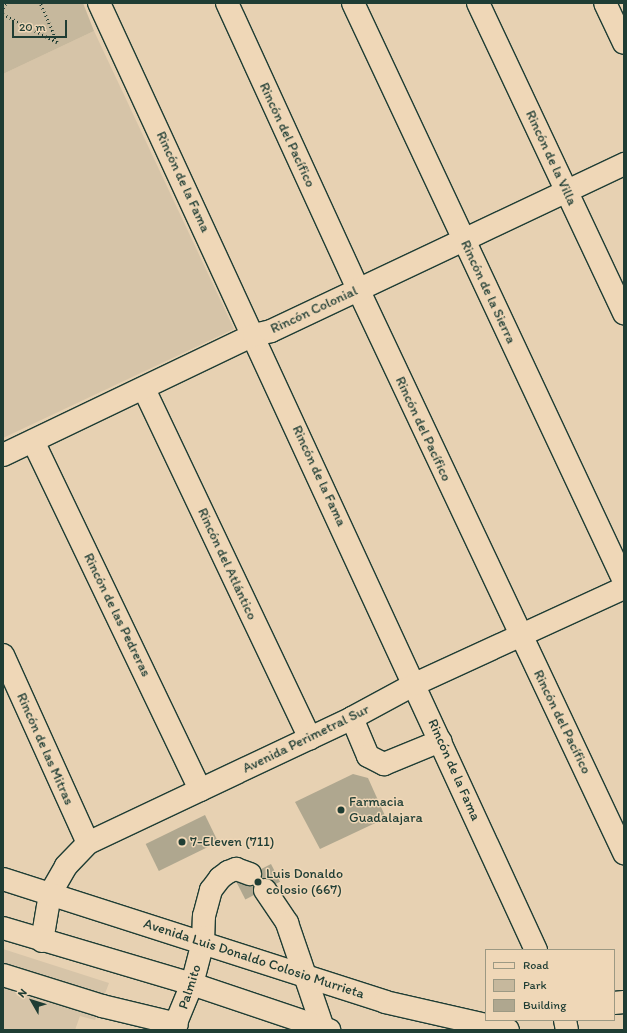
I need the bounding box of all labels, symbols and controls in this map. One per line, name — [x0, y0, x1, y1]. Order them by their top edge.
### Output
scale bar — [14, 12, 69, 38]
text: 20 m — [19, 20, 46, 34]
street label: Rincón del Pacífico — [255, 80, 319, 190]
street label: Rincón de la Villa — [522, 108, 580, 208]
street label: Rincón de la Fama — [152, 129, 214, 235]
street label: Rincón de la Sierra — [457, 237, 519, 347]
street label: Rincón Colonial — [268, 283, 360, 337]
street label: Rincón del Pacífico — [391, 374, 455, 484]
street label: Rincón de la Fama — [288, 423, 350, 529]
street label: Rincón del Atlántico — [194, 505, 260, 623]
street label: Rincón de las Pedreras — [80, 550, 154, 680]
street label: Rincón del Pacífico — [530, 667, 594, 777]
street label: Rincón de las Mitras — [13, 690, 77, 808]
street label: Avenida Perimetral Sur — [240, 701, 372, 777]
street label: Rincón de la Fama — [424, 717, 484, 823]
place label: Farmacia Guadalajara — [349, 794, 423, 826]
marker: Farmacia Guadalajara — [336, 805, 346, 815]
place label: 7-Eleven (711) — [190, 834, 274, 850]
marker: 7-Eleven (711) — [177, 837, 187, 847]
place label: Luis Donaldo colosio (667) — [266, 866, 344, 898]
marker: Luis Donaldo colosio (667) — [253, 877, 263, 887]
street label: Avenida Luis Donaldo Colosio Murrieta — [141, 915, 367, 1003]
legend — [485, 949, 615, 1021]
text: Road — [523, 958, 549, 972]
street label: Palmito — [175, 963, 205, 1011]
text: Park — [523, 978, 547, 992]
north arrow — [12, 981, 52, 1021]
text: N — [15, 986, 30, 1000]
text: Building — [523, 998, 566, 1012]

